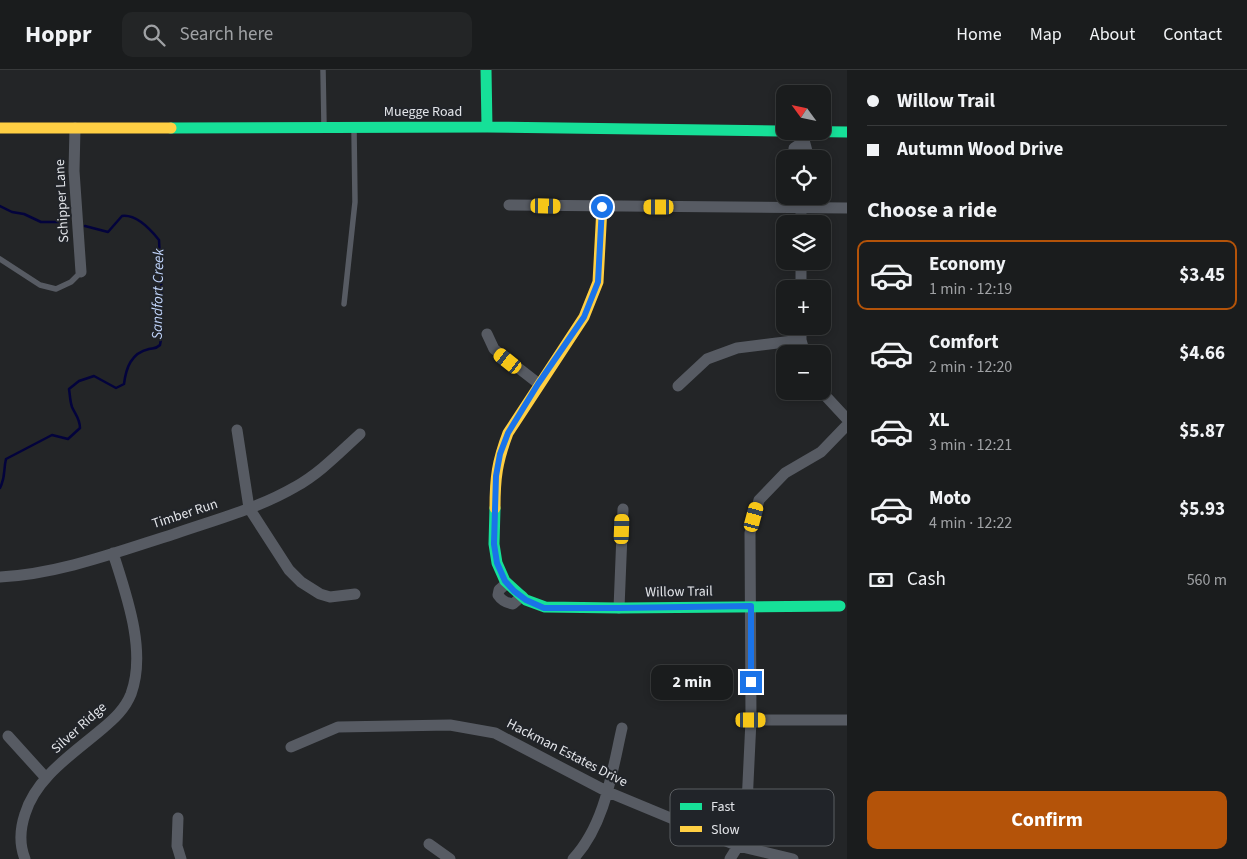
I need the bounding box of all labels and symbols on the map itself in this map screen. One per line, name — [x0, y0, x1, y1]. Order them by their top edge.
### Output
north arrow — [776, 85, 831, 140]
street label: Muegge Road — [384, 102, 462, 122]
street label: Schipper Lane — [50, 159, 74, 243]
route start — [591, 196, 613, 218]
car — [530, 198, 561, 214]
car — [644, 200, 674, 215]
water label: Sandfort Creek — [147, 247, 169, 340]
car — [491, 346, 524, 376]
street label: Timber Run — [150, 494, 220, 534]
car — [742, 501, 765, 533]
car — [613, 514, 630, 544]
street label: Willow Trail — [645, 581, 713, 603]
callout: 2 min — [651, 664, 734, 700]
route end — [740, 671, 762, 693]
street label: Silver Ridge — [47, 698, 111, 758]
car — [736, 713, 766, 728]
street label: Hackman Estates Drive — [503, 714, 631, 792]
legend — [670, 789, 834, 846]
text: Fast — [711, 797, 735, 817]
text: Slow — [711, 820, 740, 840]

